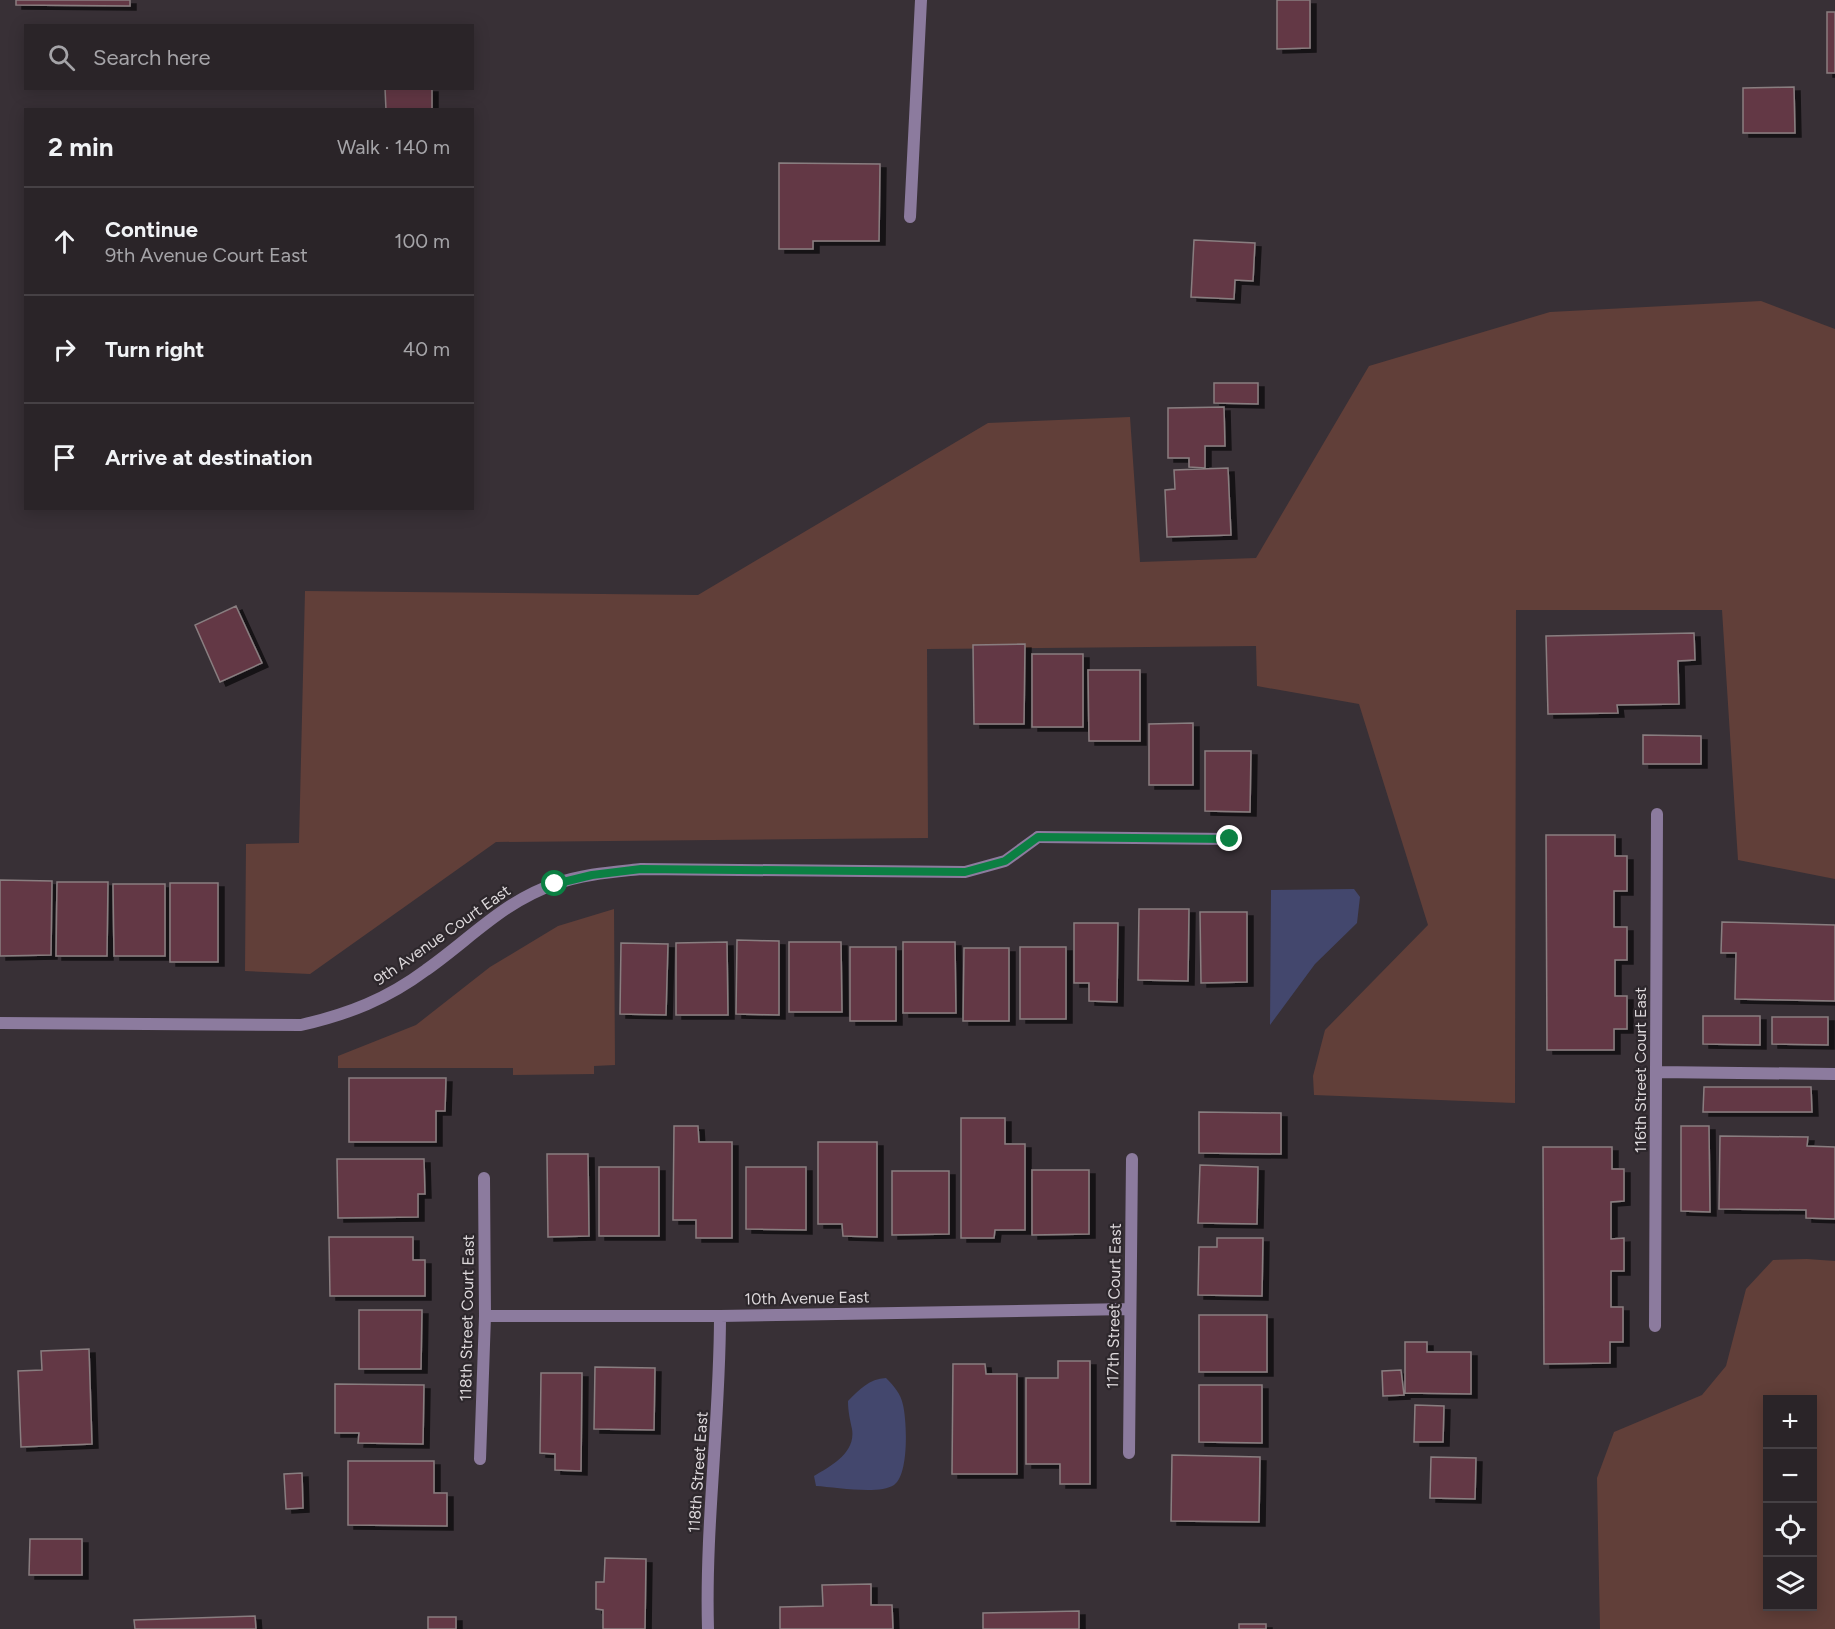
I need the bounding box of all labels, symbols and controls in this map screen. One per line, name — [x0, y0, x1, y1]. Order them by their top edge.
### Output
search box — [24, 24, 474, 90]
icon: search — [45, 41, 78, 74]
text: Search here — [93, 44, 211, 71]
text: 2 min — [48, 131, 114, 163]
text: Walk · 140 m — [337, 135, 450, 159]
text: Continue — [105, 216, 198, 243]
icon: ahead — [48, 225, 81, 258]
text: 100 m — [394, 229, 450, 253]
text: 9th Avenue Court East — [105, 243, 308, 267]
icon: right — [48, 333, 81, 366]
text: Turn right — [105, 336, 204, 363]
text: 40 m — [403, 337, 450, 361]
icon: arrive — [48, 441, 81, 474]
text: Arrive at destination — [105, 444, 313, 471]
route end — [1216, 825, 1242, 851]
route start — [541, 870, 567, 896]
street label: 9th Avenue Court East — [370, 881, 514, 989]
street label: 116th Street Court East — [1631, 987, 1650, 1153]
street label: 117th Street Court East — [1103, 1223, 1125, 1389]
street label: 118th Street Court East — [456, 1234, 478, 1402]
street label: 10th Avenue East — [744, 1287, 870, 1309]
map controls — [1763, 1395, 1817, 1611]
button: + — [1763, 1395, 1817, 1449]
street label: 118th Street East — [684, 1411, 712, 1533]
button: − — [1763, 1449, 1817, 1503]
button: locate — [1763, 1503, 1817, 1557]
button: layers — [1763, 1557, 1817, 1611]

